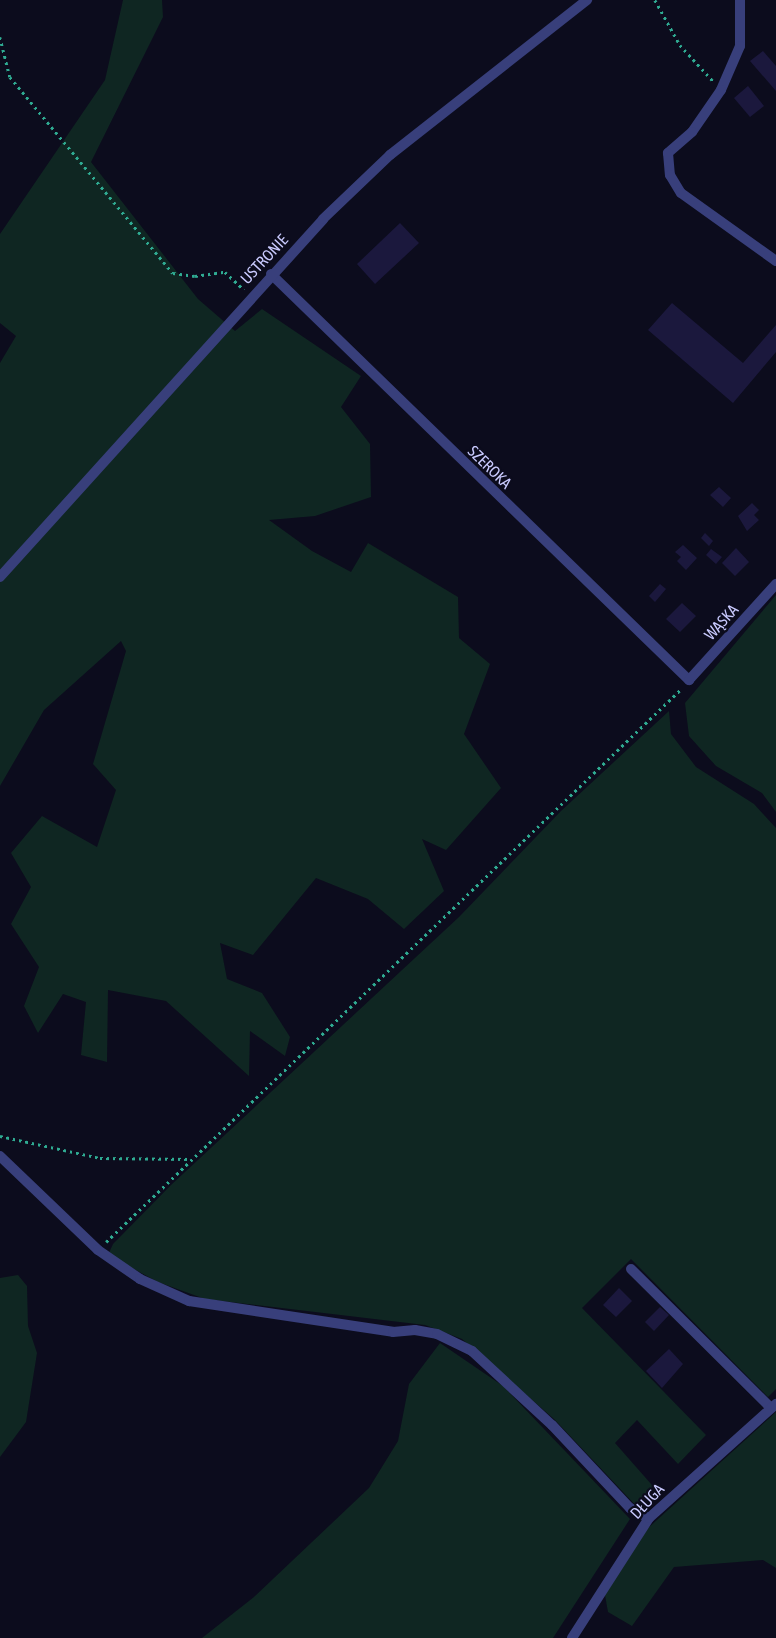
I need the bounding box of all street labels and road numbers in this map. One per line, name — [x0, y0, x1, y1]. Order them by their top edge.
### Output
street label: USTRONIE — [236, 230, 292, 288]
street label: SZEROKA — [464, 441, 516, 493]
street label: WĄSKA — [700, 600, 742, 644]
street label: DŁUGA — [626, 1479, 668, 1523]

